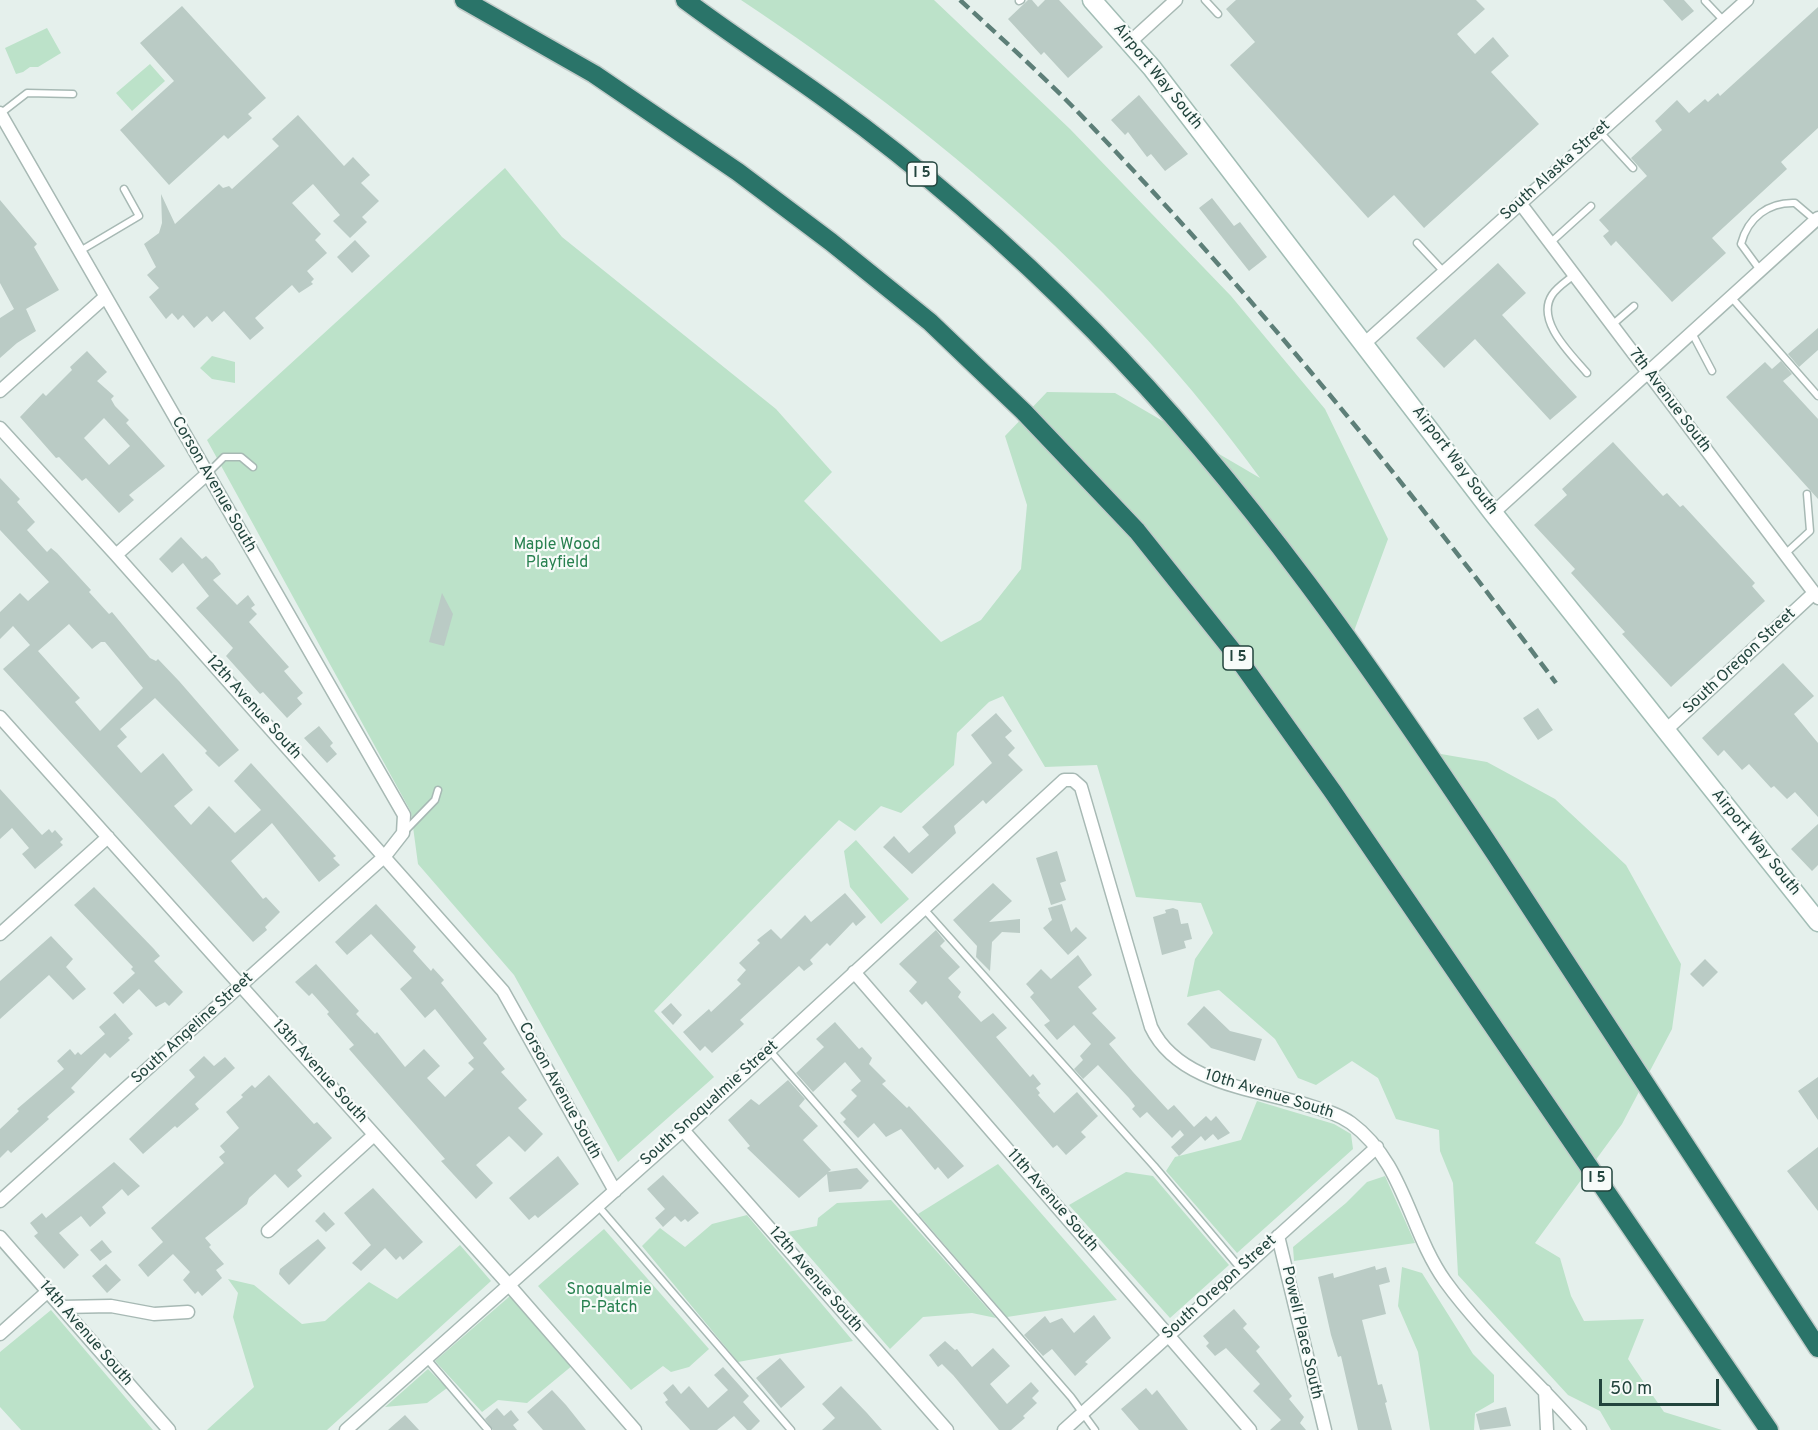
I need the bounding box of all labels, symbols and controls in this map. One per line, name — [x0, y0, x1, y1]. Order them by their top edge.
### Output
street label: Airport Way South — [1108, 20, 1206, 134]
street label: South Alaska Street — [1497, 117, 1615, 225]
road number: I 5 — [907, 162, 937, 186]
street label: 7th Avenue South — [1624, 345, 1714, 457]
street label: Airport Way South — [1407, 403, 1501, 519]
street label: Corson Avenue South — [166, 414, 260, 556]
park label: Maple Wood Playfield — [513, 536, 601, 574]
street label: South Oregon Street — [1680, 605, 1800, 719]
road number: I 5 — [1223, 646, 1253, 670]
street label: 12th Avenue South — [201, 652, 305, 764]
street label: Airport Way South — [1706, 786, 1804, 900]
street label: South Angeline Street — [128, 969, 258, 1089]
street label: 13th Avenue South — [267, 1016, 371, 1128]
street label: Corson Avenue South — [513, 1019, 605, 1163]
street label: South Snoqualmie Street — [637, 1037, 783, 1171]
street label: 10th Avenue South — [1202, 1066, 1336, 1124]
street label: 11th Avenue South — [1002, 1146, 1102, 1256]
road number: I 5 — [1582, 1167, 1612, 1191]
street label: 12th Avenue South — [764, 1223, 866, 1337]
street label: South Oregon Street — [1159, 1232, 1281, 1344]
street label: Powell Place South — [1276, 1264, 1326, 1402]
street label: 14th Avenue South — [34, 1277, 136, 1391]
park label: Snoqualmie P-Patch — [567, 1281, 651, 1319]
scale bar — [1602, 1367, 1722, 1405]
text: 50 m — [1610, 1378, 1652, 1401]

